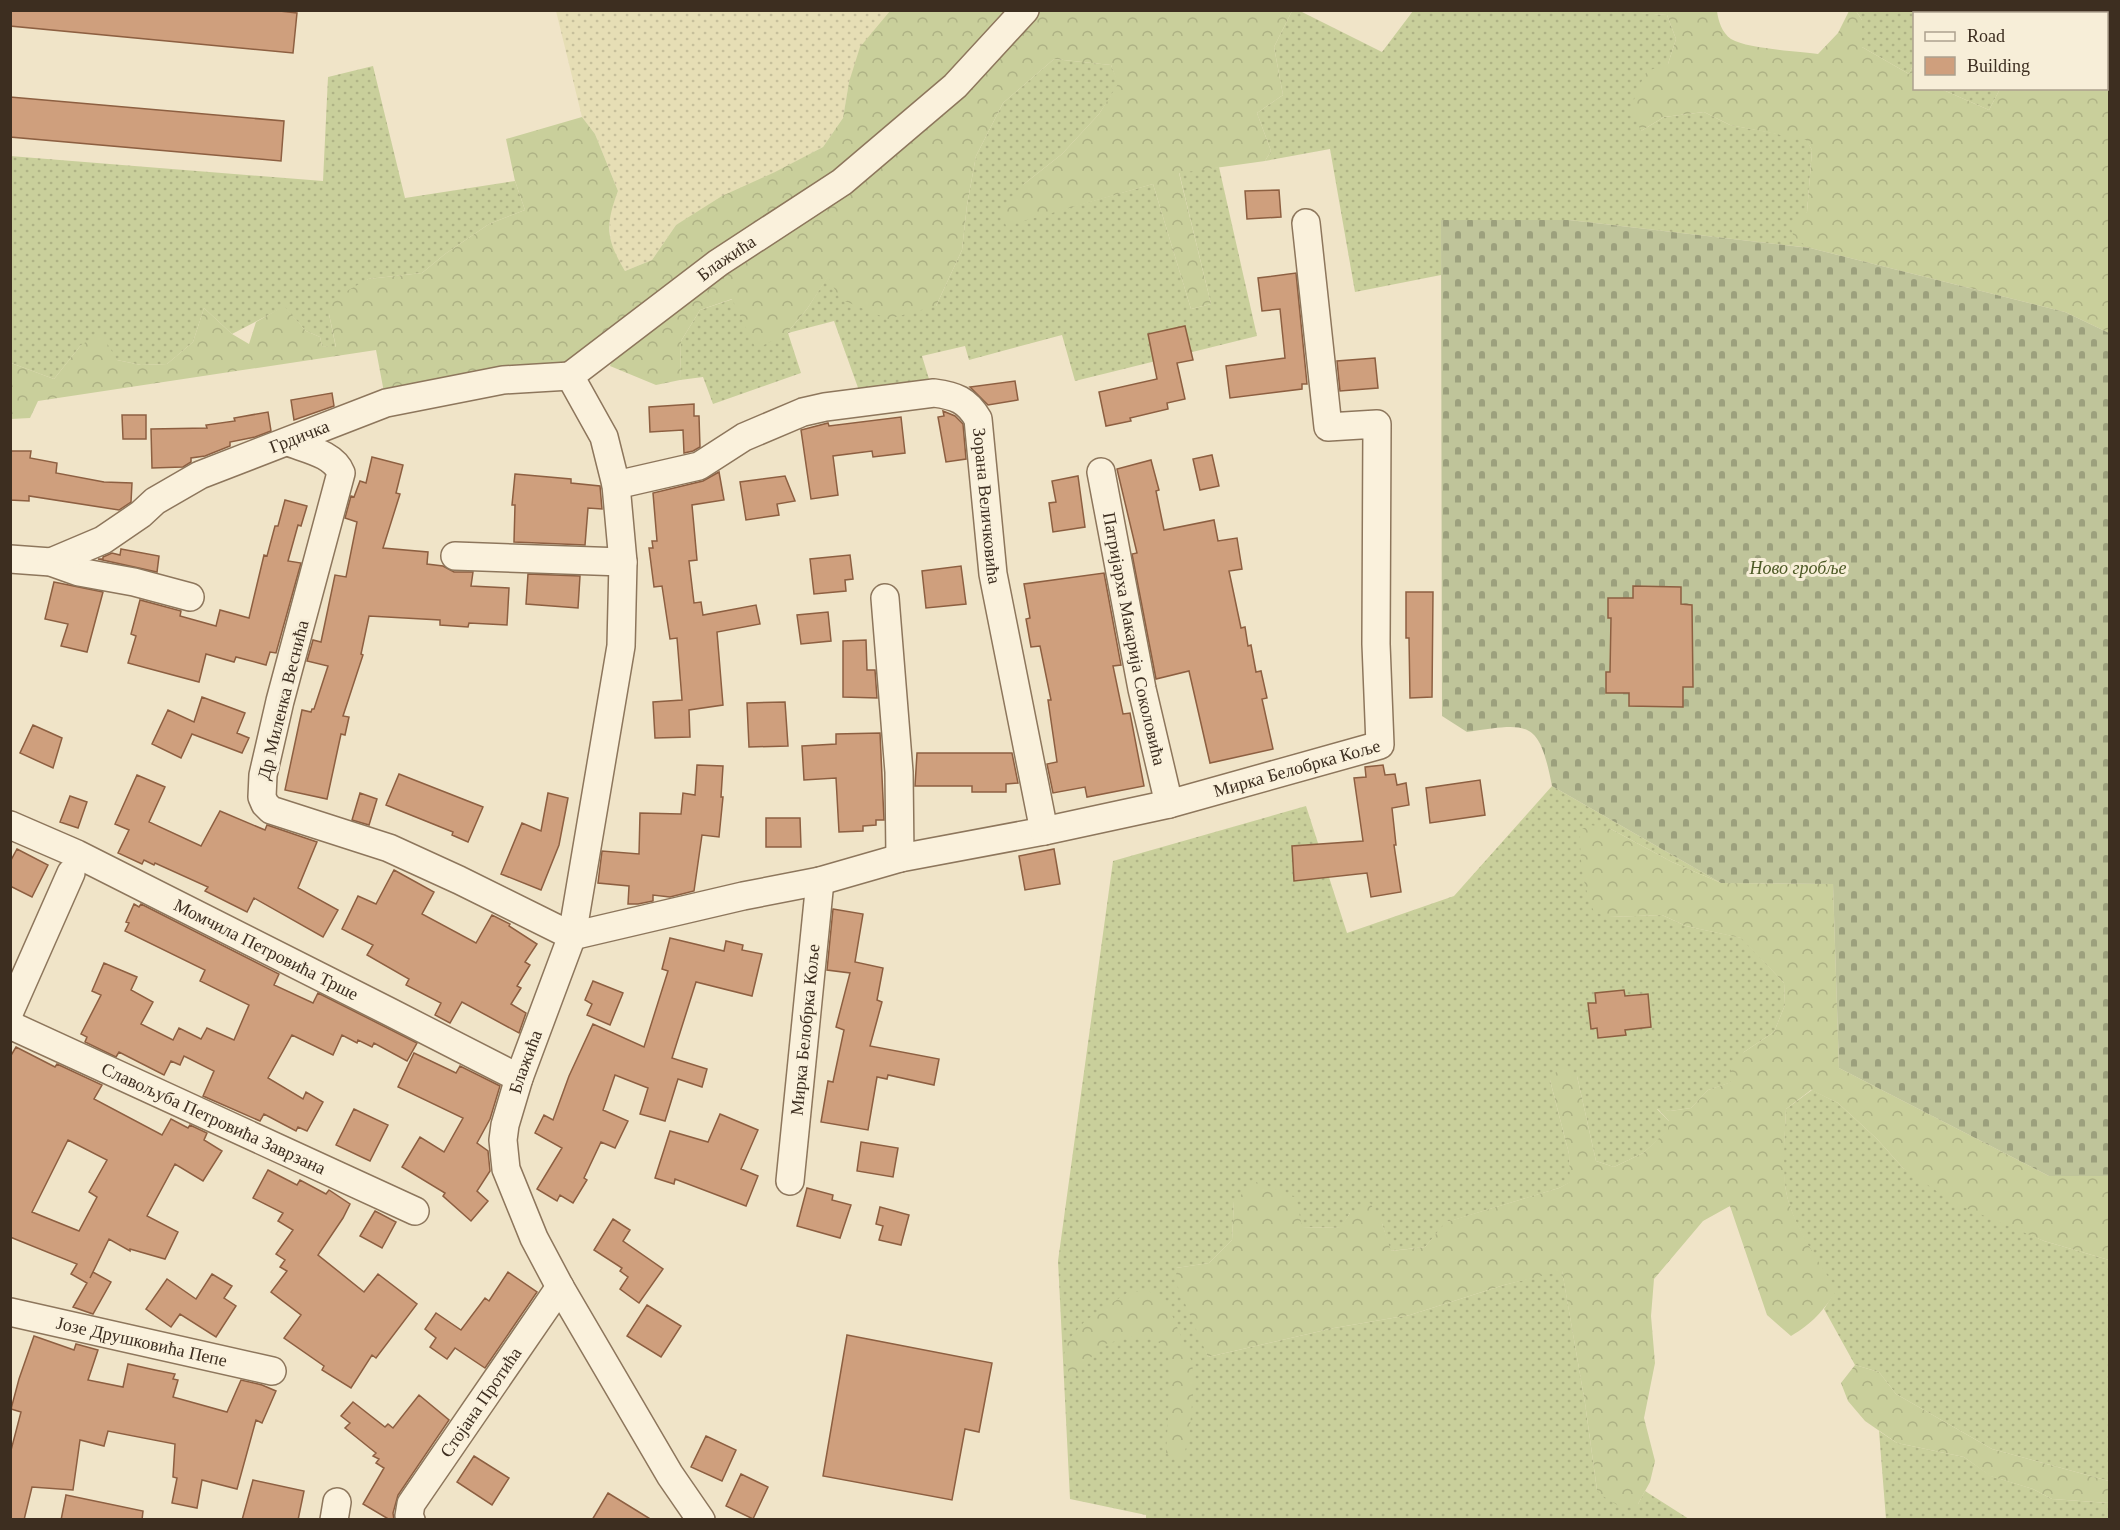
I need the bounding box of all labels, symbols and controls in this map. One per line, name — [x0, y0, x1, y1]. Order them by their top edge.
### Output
legend — [1913, 12, 2108, 90]
text: Road — [1967, 26, 2005, 46]
text: Building — [1967, 56, 2030, 76]
street label: Блажића — [693, 231, 759, 285]
street label: Грдичка — [267, 416, 332, 457]
street label: Зорана Величковића — [969, 427, 1005, 586]
street label: Патријарха Макарија Соколовића — [1099, 510, 1170, 767]
park label: Ново гробље — [1748, 558, 1847, 578]
street label: Др Миленка Веснића — [253, 618, 313, 782]
street label: Мирка Белобрка Коље — [1211, 735, 1383, 801]
street label: Момчила Петровића Трше — [171, 895, 362, 1004]
street label: Мирка Белобрка Коље — [787, 943, 824, 1116]
street label: Блажића — [505, 1027, 546, 1096]
street label: Славољуба Петровића Заврзана — [98, 1058, 329, 1179]
street label: Јозе Друшковића Пепе — [54, 1313, 229, 1371]
street label: Стојана Протића — [436, 1344, 526, 1461]

